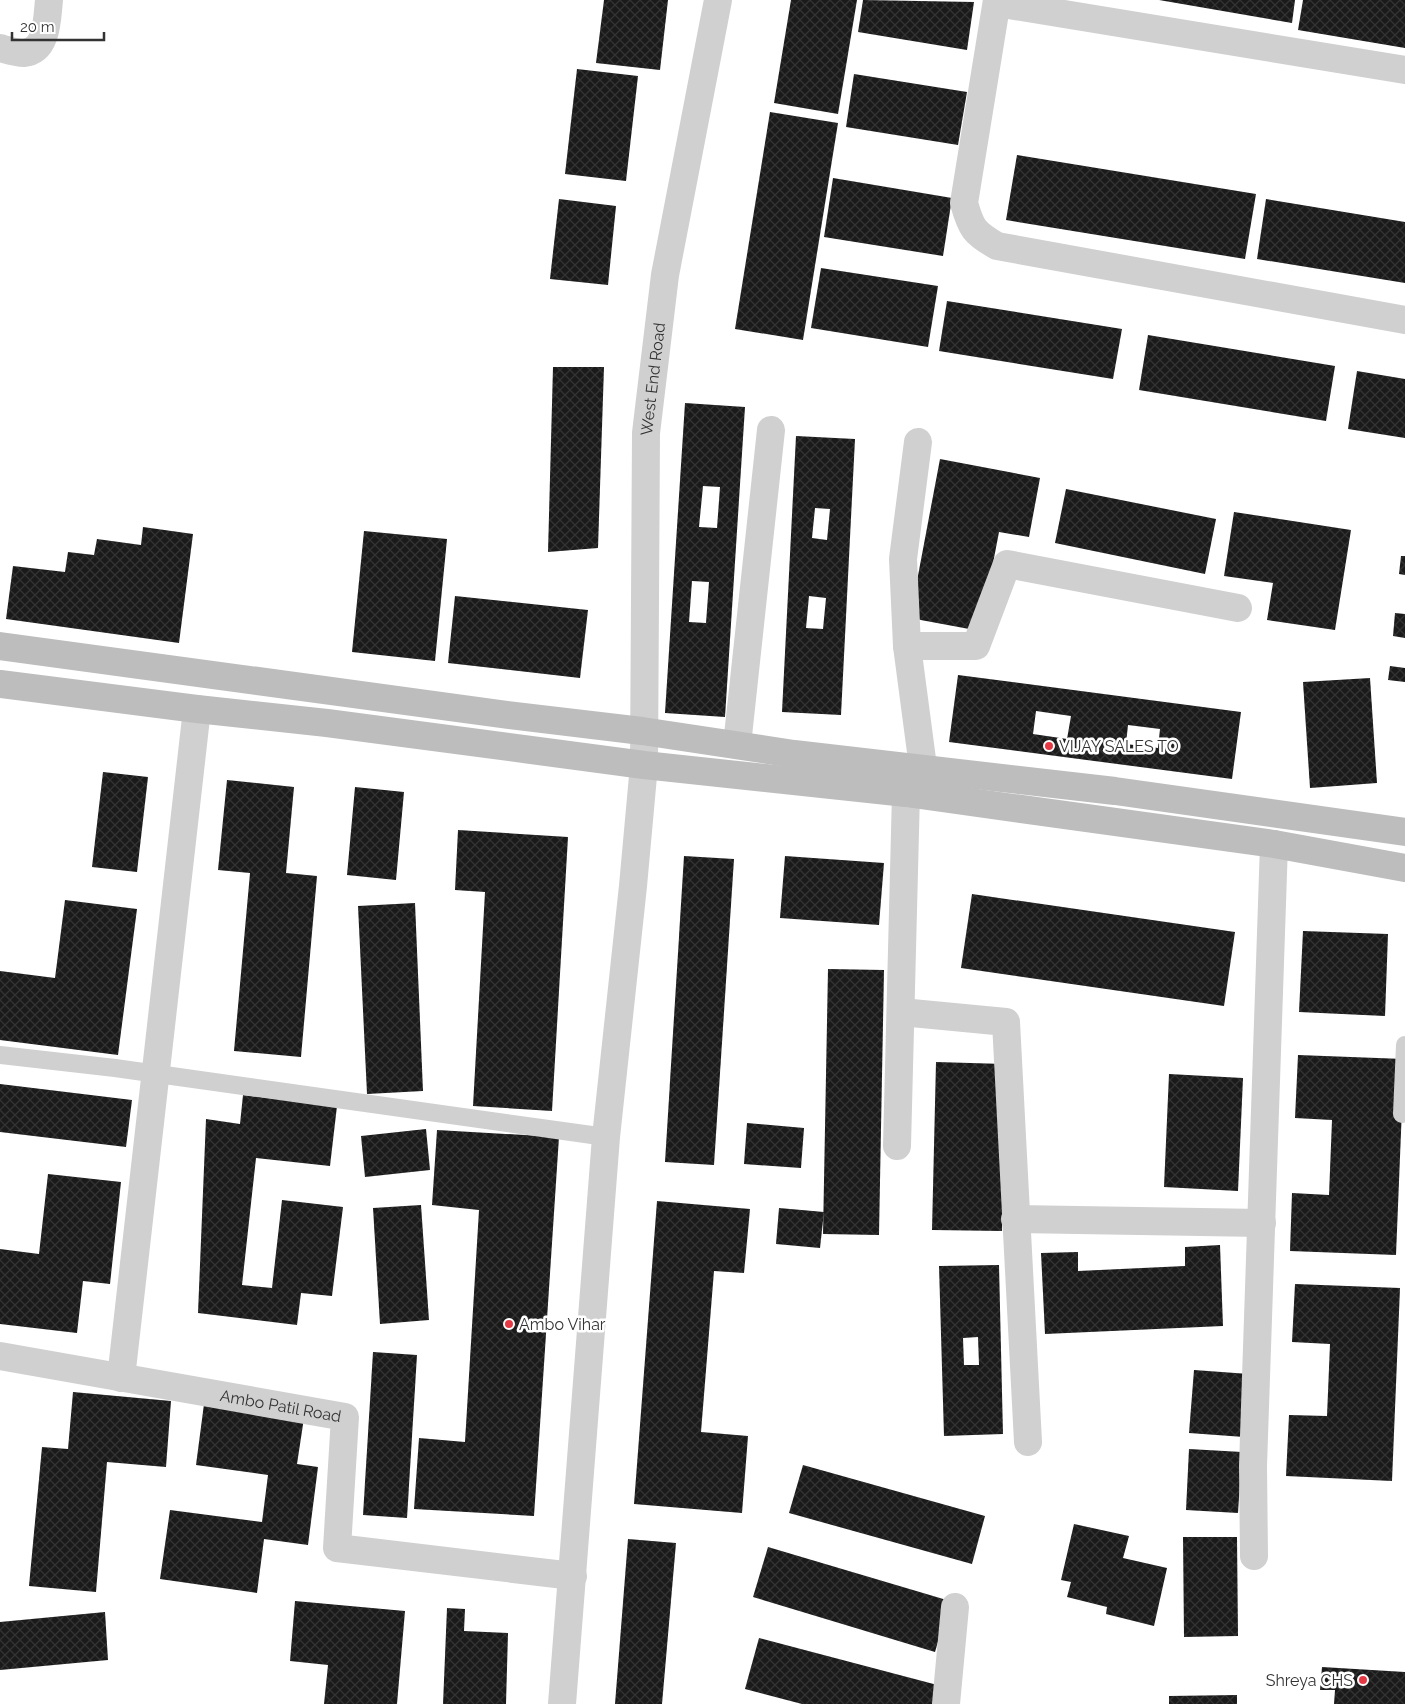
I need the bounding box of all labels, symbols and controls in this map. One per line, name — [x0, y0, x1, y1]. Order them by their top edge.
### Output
scale bar — [12, 10, 105, 42]
text: 20 m — [20, 18, 55, 36]
street label: West End Road — [636, 321, 669, 437]
place label: VIJAY SALES TO — [1059, 737, 1179, 756]
marker: VIJAY SALES TO — [1043, 740, 1055, 752]
place label: Ambo Vihar — [519, 1315, 606, 1334]
marker: Ambo Vihar — [503, 1318, 515, 1330]
street label: Ambo Patil Road — [219, 1386, 343, 1426]
place label: Shreya CHS — [1266, 1671, 1353, 1690]
marker: Shreya CHS — [1357, 1674, 1369, 1686]

